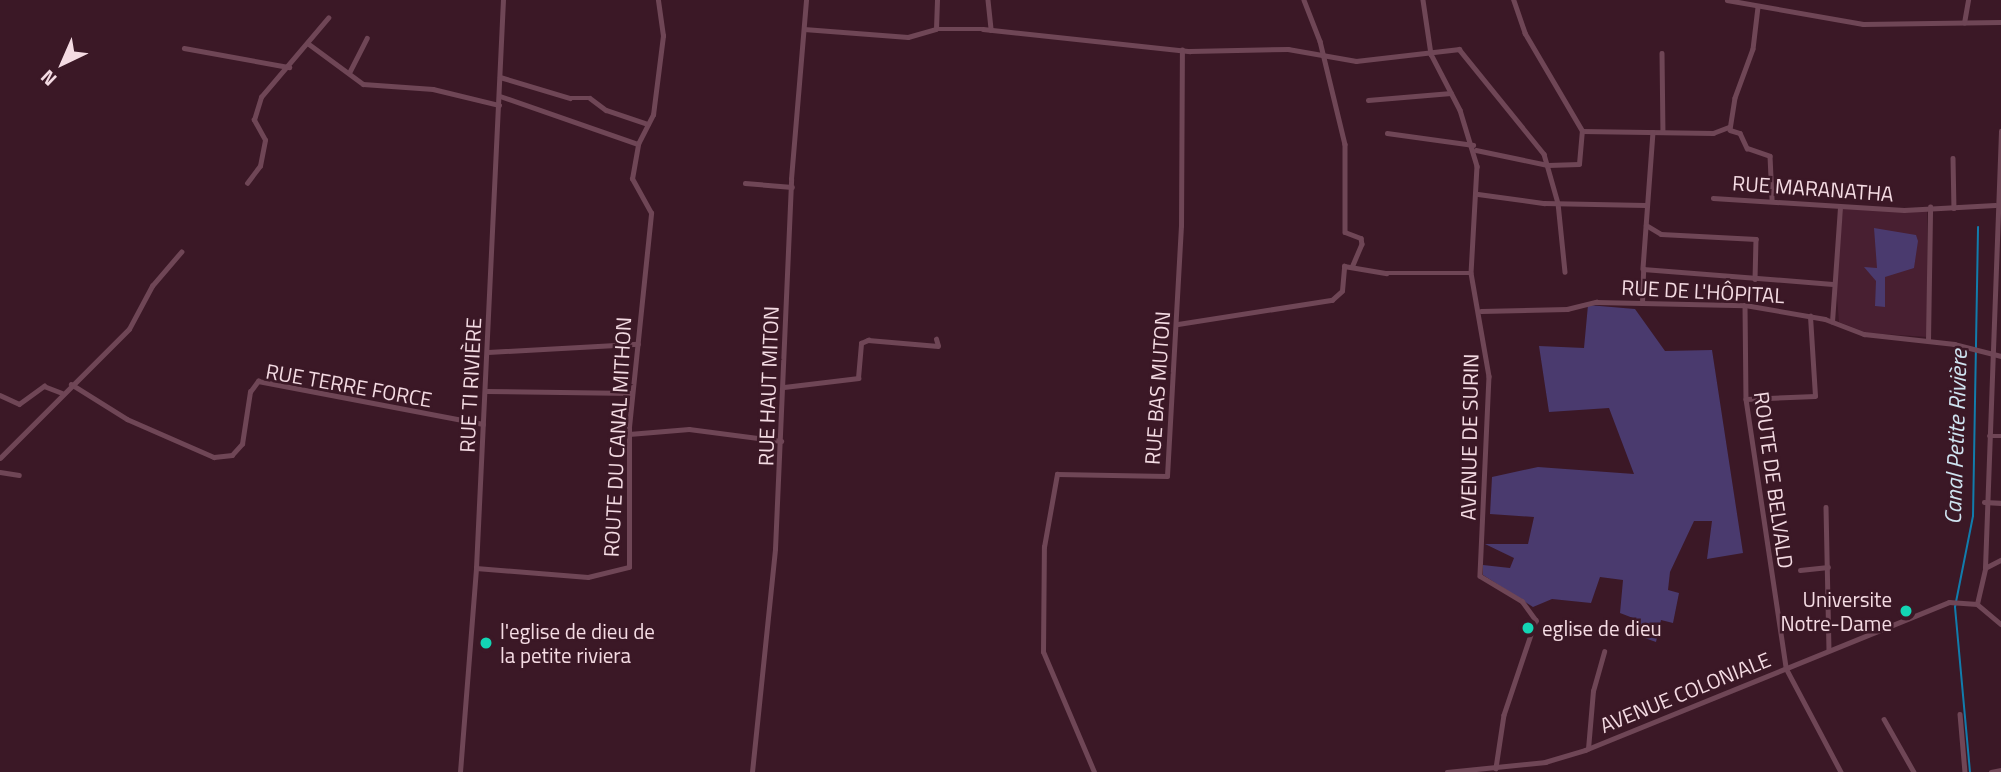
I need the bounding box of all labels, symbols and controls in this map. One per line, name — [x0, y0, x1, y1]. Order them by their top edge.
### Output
north arrow — [28, 28, 98, 98]
text: N — [33, 63, 63, 93]
street label: RUE MARANATHA — [1732, 170, 1894, 206]
street label: RUE DE L'HÔPITAL — [1621, 274, 1785, 308]
street label: RUE HAUT MITON — [753, 306, 783, 466]
street label: RUE BAS MUTON — [1139, 310, 1175, 466]
street label: ROUTE DU CANAL MITHON — [598, 316, 636, 558]
street label: RUE TI RIVIÈRE — [454, 317, 486, 453]
water label: Canal Petite Rivière — [1939, 349, 1973, 525]
street label: AVENUE DE SURIN — [1455, 353, 1483, 521]
street label: RUE TERRE FORCE — [264, 358, 434, 412]
street label: ROUTE DE BELVALD — [1749, 390, 1799, 570]
place label: Universite Notre-Dame — [1780, 586, 1892, 636]
marker: Universite Notre-Dame — [1898, 603, 1914, 619]
place label: eglise de dieu — [1542, 615, 1662, 641]
place label: l'eglise de dieu de la petite riviera — [500, 618, 655, 668]
marker: eglise de dieu — [1520, 620, 1536, 636]
marker: l'eglise de dieu de la petite riviera — [478, 635, 494, 651]
street label: AVENUE COLONIALE — [1596, 646, 1774, 738]

